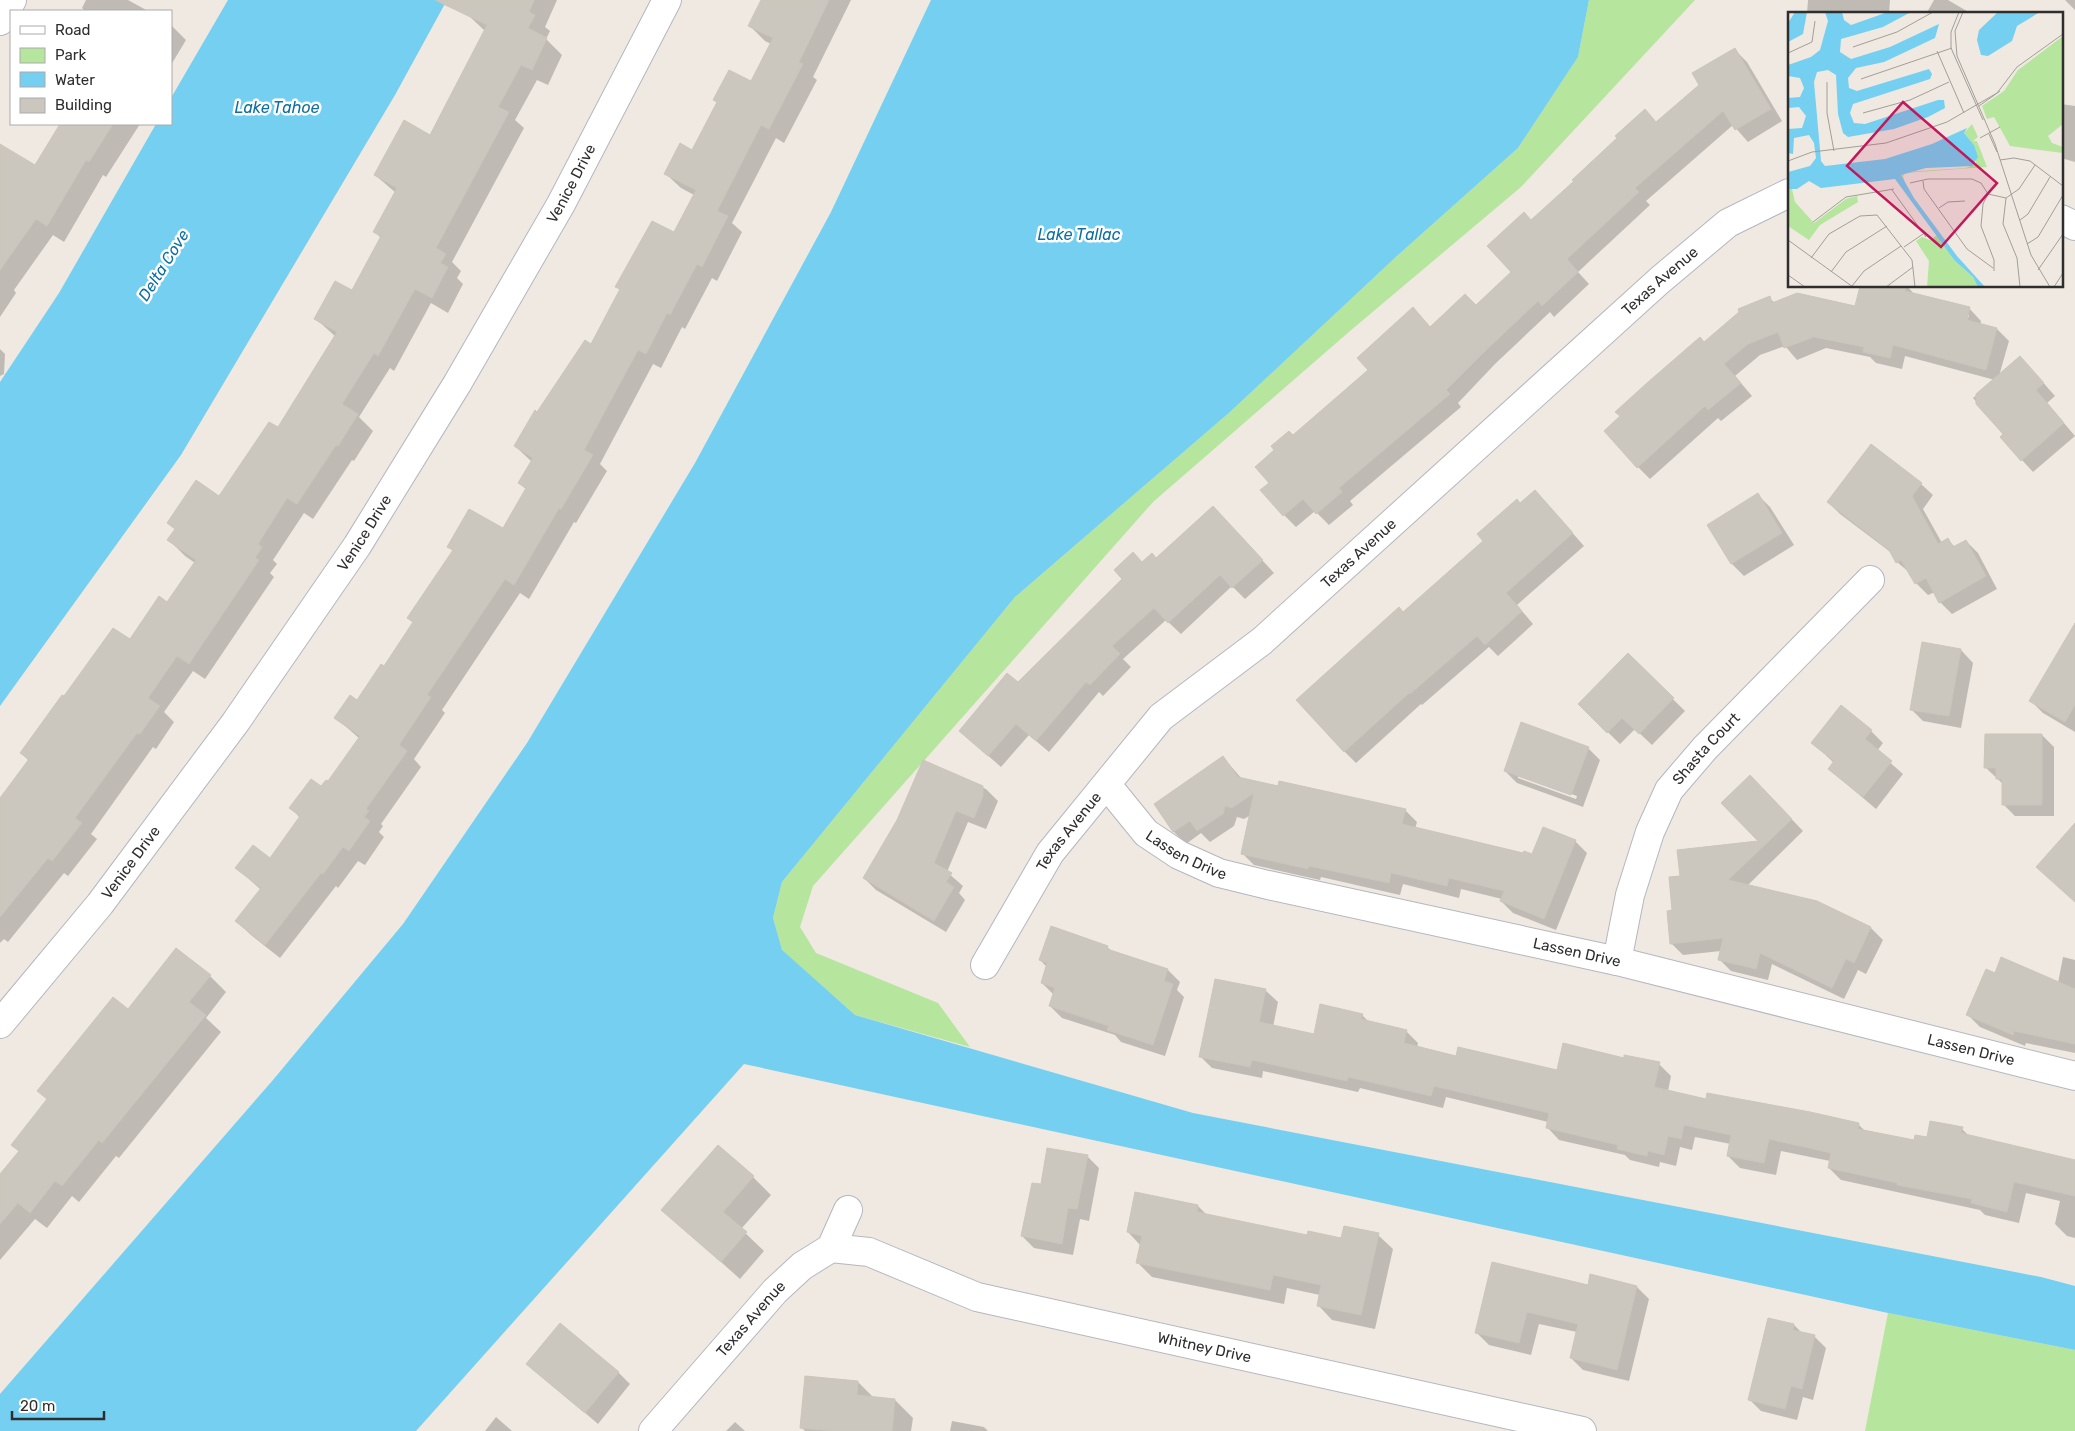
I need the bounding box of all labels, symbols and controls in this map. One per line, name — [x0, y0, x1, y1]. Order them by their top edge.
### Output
legend — [10, 10, 172, 125]
inset map — [1788, 12, 2062, 288]
text: Road — [55, 21, 91, 39]
text: Park — [55, 46, 86, 64]
text: Water — [55, 71, 95, 89]
text: Building — [55, 96, 112, 114]
water label: Lake Tahoe — [235, 98, 320, 117]
street label: Venice Drive — [543, 141, 599, 226]
water label: Lake Tallac — [1037, 225, 1121, 244]
water label: Delta Cove — [134, 226, 193, 304]
street label: Texas Avenue — [1618, 243, 1702, 319]
street label: Venice Drive — [334, 492, 395, 574]
street label: Texas Avenue — [1317, 515, 1400, 592]
street label: Shasta Court — [1669, 709, 1744, 788]
street label: Texas Avenue — [1033, 788, 1105, 874]
street label: Venice Drive — [98, 822, 164, 903]
street label: Lassen Drive — [1142, 826, 1228, 883]
street label: Lassen Drive — [1531, 934, 1623, 971]
street label: Lassen Drive — [1925, 1030, 2017, 1070]
street label: Texas Avenue — [713, 1277, 789, 1361]
street label: Whitney Drive — [1156, 1328, 1253, 1366]
scale bar — [12, 1388, 105, 1420]
text: 20 m — [20, 1397, 55, 1415]

